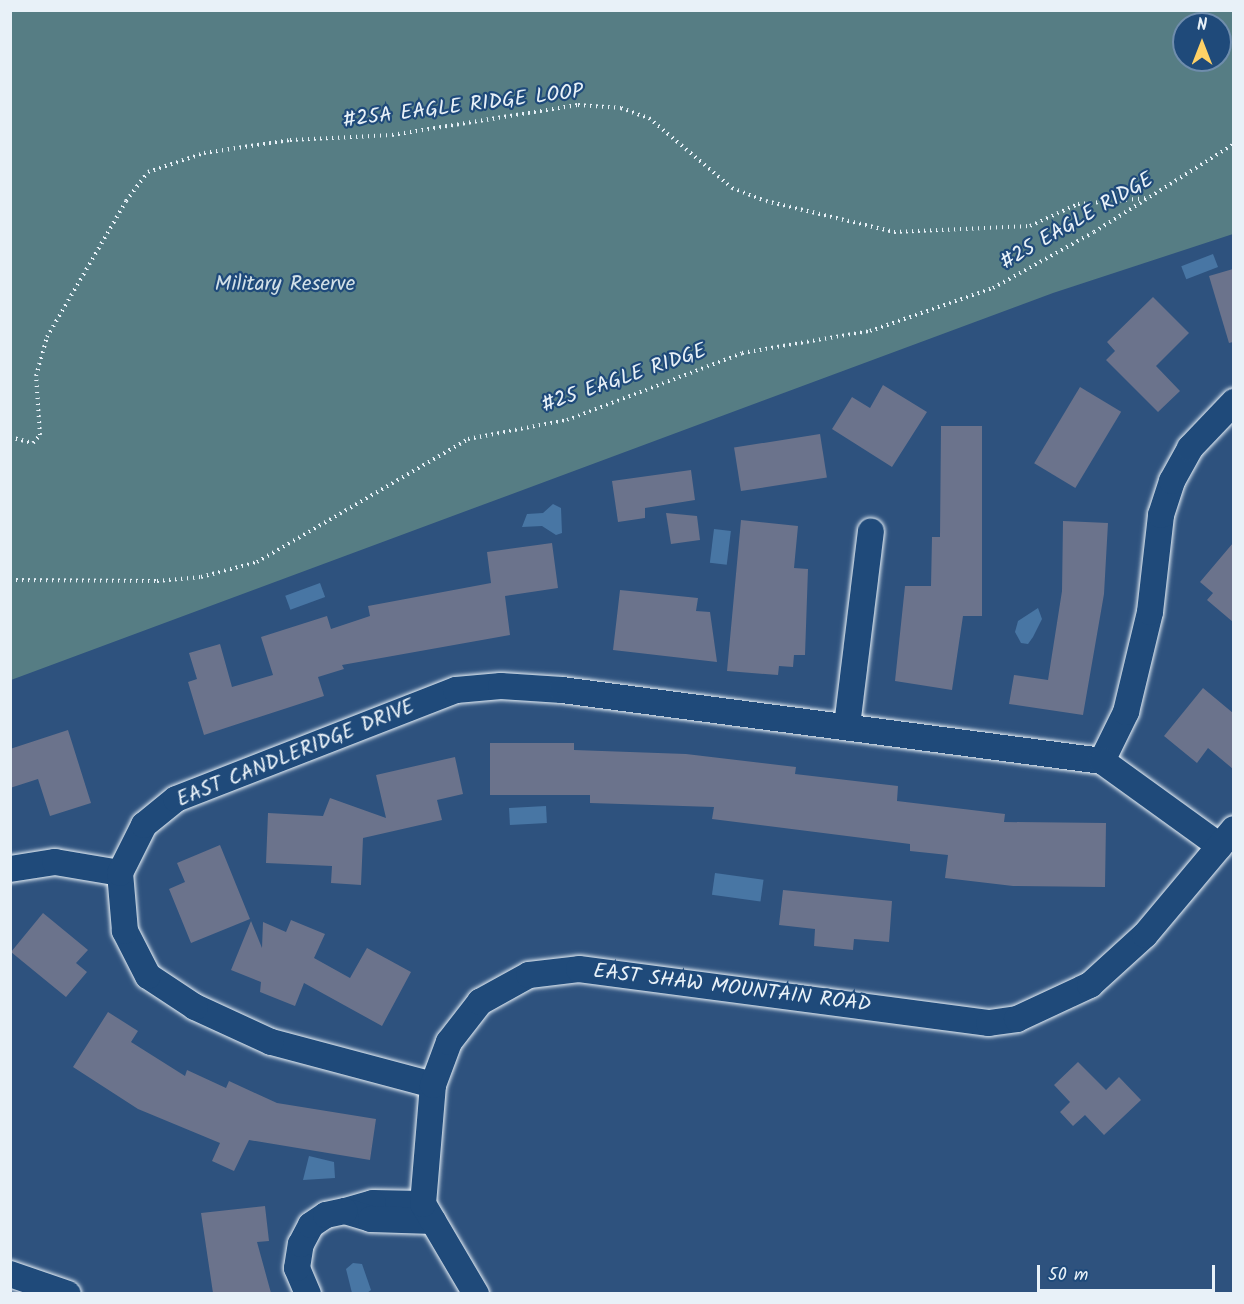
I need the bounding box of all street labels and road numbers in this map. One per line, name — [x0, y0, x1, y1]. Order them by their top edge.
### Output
street label: #25A EAGLE RIDGE LOOP — [341, 80, 585, 134]
street label: #25 EAGLE RIDGE — [996, 168, 1158, 276]
street label: #25 EAGLE RIDGE — [538, 339, 710, 419]
street label: EAST CANDLERIDGE DRIVE — [173, 695, 419, 813]
street label: EAST SHAW MOUNTAIN ROAD — [592, 959, 872, 1019]

